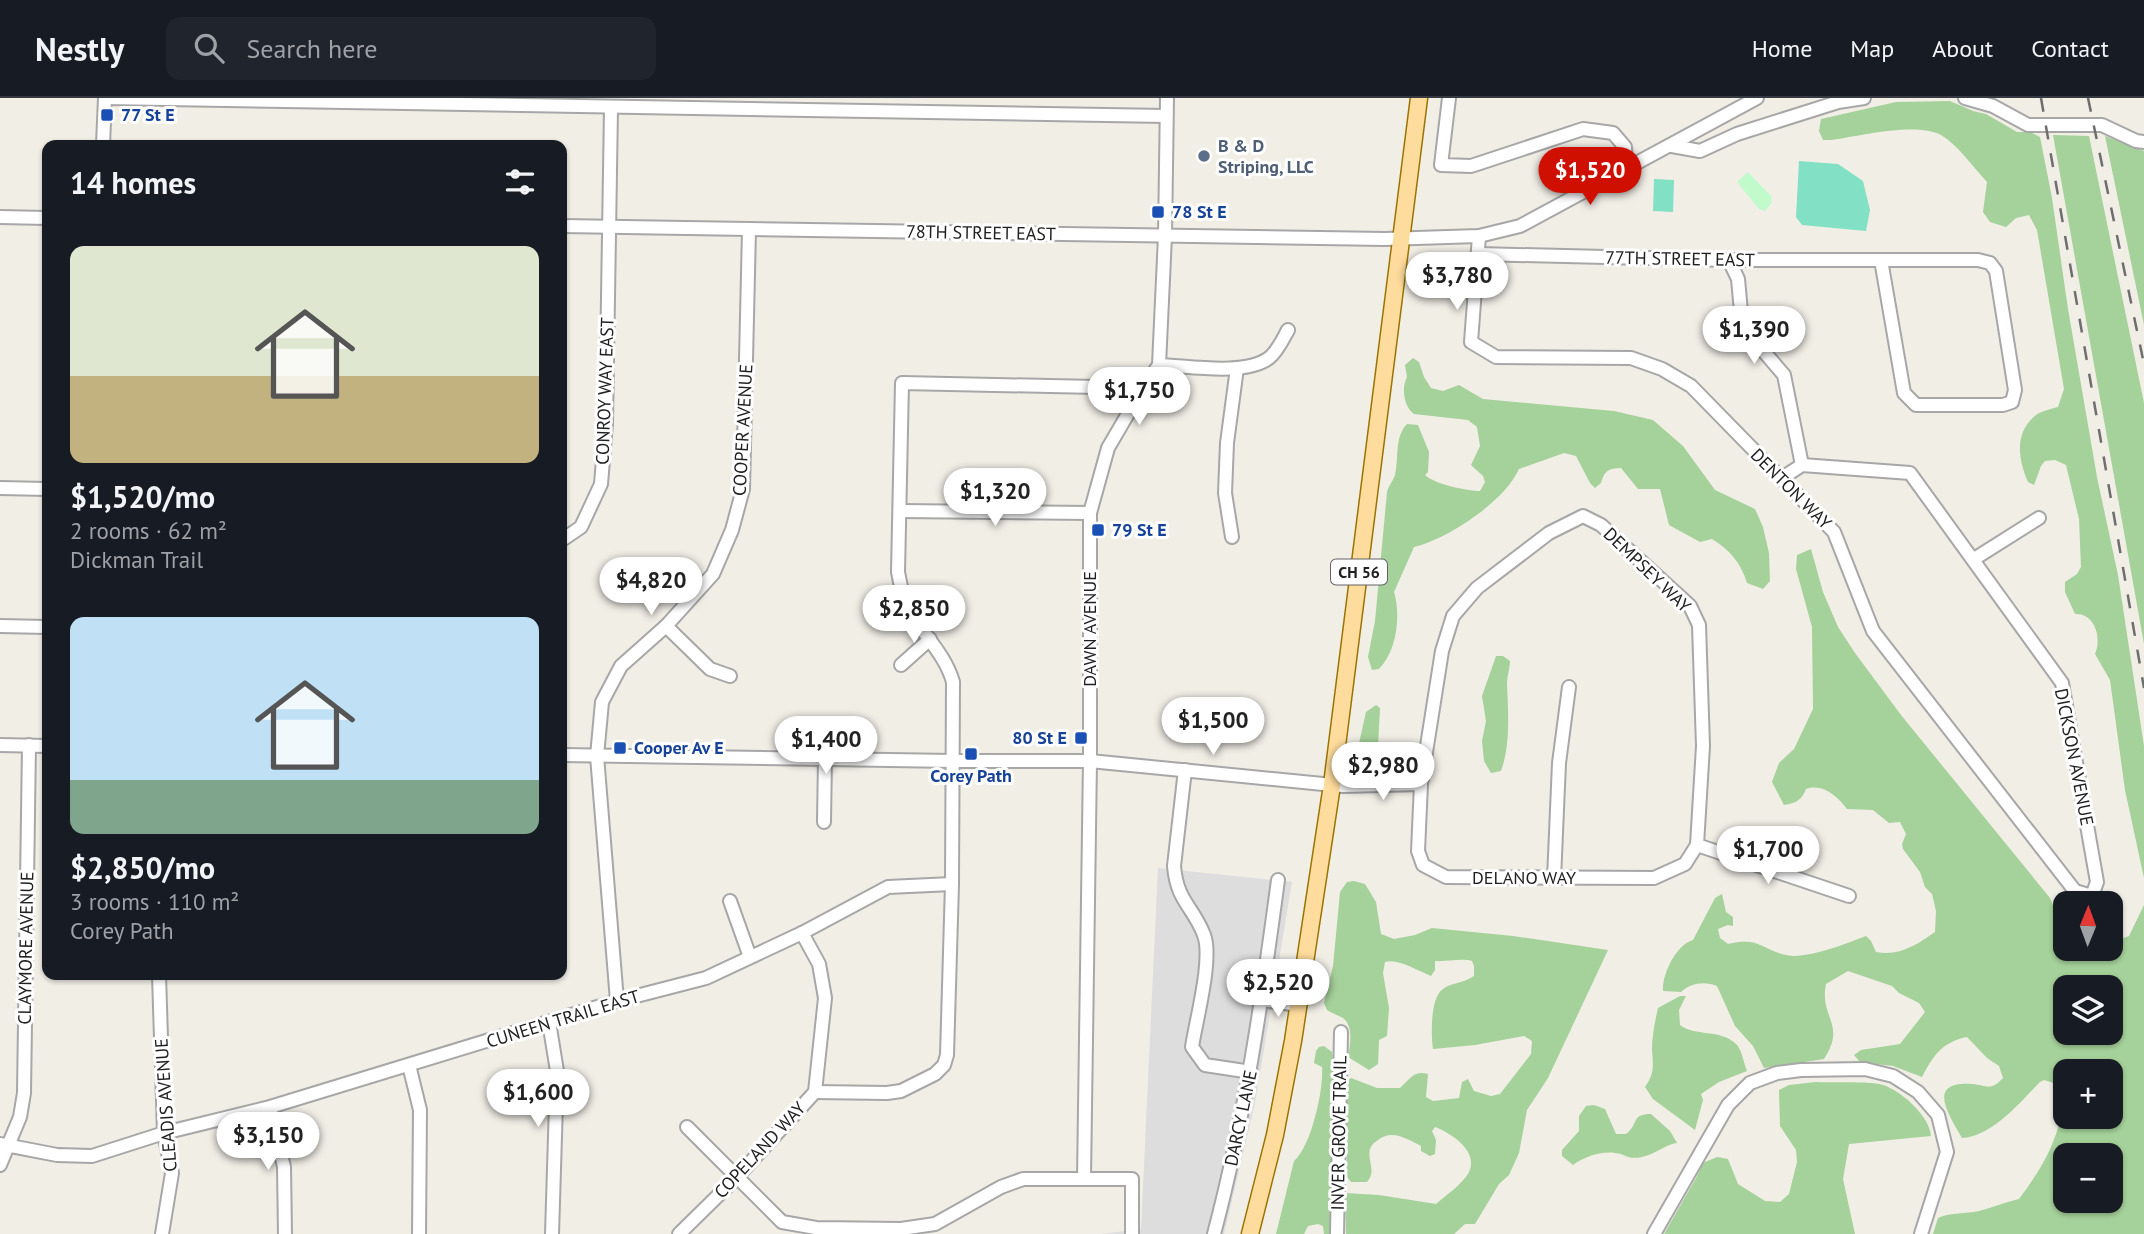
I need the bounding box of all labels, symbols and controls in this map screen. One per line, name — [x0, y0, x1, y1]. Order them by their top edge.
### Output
search box — [166, 17, 656, 80]
text: Nestly — [35, 27, 124, 70]
icon: search — [190, 29, 228, 67]
text: Search here — [246, 32, 378, 65]
text: Home — [1752, 33, 1812, 64]
text: Map — [1850, 33, 1894, 64]
text: About — [1932, 33, 1993, 64]
text: Contact — [2031, 33, 2109, 64]
place label: 77 St E — [121, 103, 175, 126]
marker: 77 St E — [99, 107, 115, 123]
place label: B & D Striping, LLC — [1218, 134, 1314, 178]
marker: B & D Striping, LLC — [1196, 148, 1212, 164]
pin: $1,520 — [1533, 148, 1647, 207]
text: $1,520 — [1554, 155, 1626, 184]
text: 14 homes — [70, 163, 196, 202]
icon: filters — [501, 163, 539, 201]
place label: 78 St E — [1172, 200, 1227, 223]
marker: 78 St E — [1150, 204, 1166, 220]
street label: 78TH STREET EAST — [906, 220, 1056, 245]
street label: 77TH STREET EAST — [1605, 246, 1755, 271]
pin: $3,780 — [1400, 252, 1514, 312]
text: $3,780 — [1421, 260, 1493, 289]
icon: home — [242, 291, 368, 417]
pin: $1,390 — [1697, 306, 1811, 366]
text: $1,390 — [1718, 314, 1790, 343]
street label: CONROY WAY EAST — [590, 317, 619, 465]
street label: COOPER AVENUE — [728, 363, 757, 497]
pin: $1,750 — [1082, 368, 1196, 427]
text: $1,750 — [1103, 375, 1175, 404]
street label: DENTON WAY — [1746, 443, 1837, 534]
pin: $1,320 — [938, 468, 1052, 528]
text: $1,320 — [959, 476, 1031, 505]
text: $1,520/mo — [70, 477, 215, 516]
text: 2 rooms · 62 m² — [70, 516, 227, 545]
place label: 79 St E — [1112, 518, 1167, 541]
marker: 79 St E — [1090, 522, 1106, 538]
street label: DEMPSEY WAY — [1599, 522, 1696, 617]
text: Dickman Trail — [70, 545, 203, 574]
pin: $4,820 — [594, 558, 708, 617]
road number: CH 56 — [1331, 559, 1387, 584]
text: $4,820 — [615, 565, 687, 594]
street label: DAWN AVENUE — [1078, 571, 1101, 687]
pin: $2,850 — [857, 586, 971, 645]
text: $2,850 — [878, 593, 950, 622]
icon: home — [242, 662, 368, 788]
street label: DICKSON AVENUE — [2050, 686, 2099, 828]
pin: $1,500 — [1156, 698, 1270, 757]
text: $1,500 — [1177, 705, 1249, 734]
pin: $1,400 — [769, 716, 883, 776]
text: $1,400 — [790, 724, 862, 753]
place label: 80 St E — [1012, 726, 1067, 749]
marker: 80 St E — [1073, 730, 1089, 746]
place label: Cooper Av E — [634, 736, 724, 759]
marker: Cooper Av E — [612, 740, 628, 756]
pin: $2,980 — [1326, 742, 1440, 802]
marker: Corey Path — [963, 746, 979, 762]
text: $2,980 — [1347, 750, 1419, 779]
place label: Corey Path — [930, 764, 1012, 787]
pin: $1,700 — [1711, 826, 1825, 886]
text: $1,700 — [1732, 834, 1804, 863]
text: $2,850/mo — [70, 848, 215, 887]
street label: DELANO WAY — [1472, 866, 1576, 889]
street label: CLAYMORE AVENUE — [13, 871, 38, 1025]
text: 3 rooms · 110 m² — [70, 887, 239, 916]
north arrow — [2053, 891, 2123, 961]
map controls — [2053, 891, 2123, 1213]
text: Corey Path — [70, 916, 174, 945]
pin: $2,520 — [1221, 960, 1335, 1019]
text: $2,520 — [1242, 967, 1314, 996]
button: layers — [2053, 975, 2123, 1045]
street label: CUNEEN TRAIL EAST — [484, 984, 642, 1053]
street label: CLEADIS AVENUE — [149, 1038, 182, 1173]
street label: INVER GROVE TRAIL — [1326, 1055, 1351, 1211]
button: + — [2053, 1059, 2123, 1129]
street label: DARCY LANE — [1219, 1068, 1262, 1168]
pin: $1,600 — [481, 1070, 595, 1129]
text: $1,600 — [502, 1077, 574, 1106]
street label: COPELAND WAY — [709, 1097, 810, 1203]
pin: $3,150 — [211, 1112, 325, 1172]
text: $3,150 — [232, 1120, 304, 1149]
button: − — [2053, 1143, 2123, 1213]

